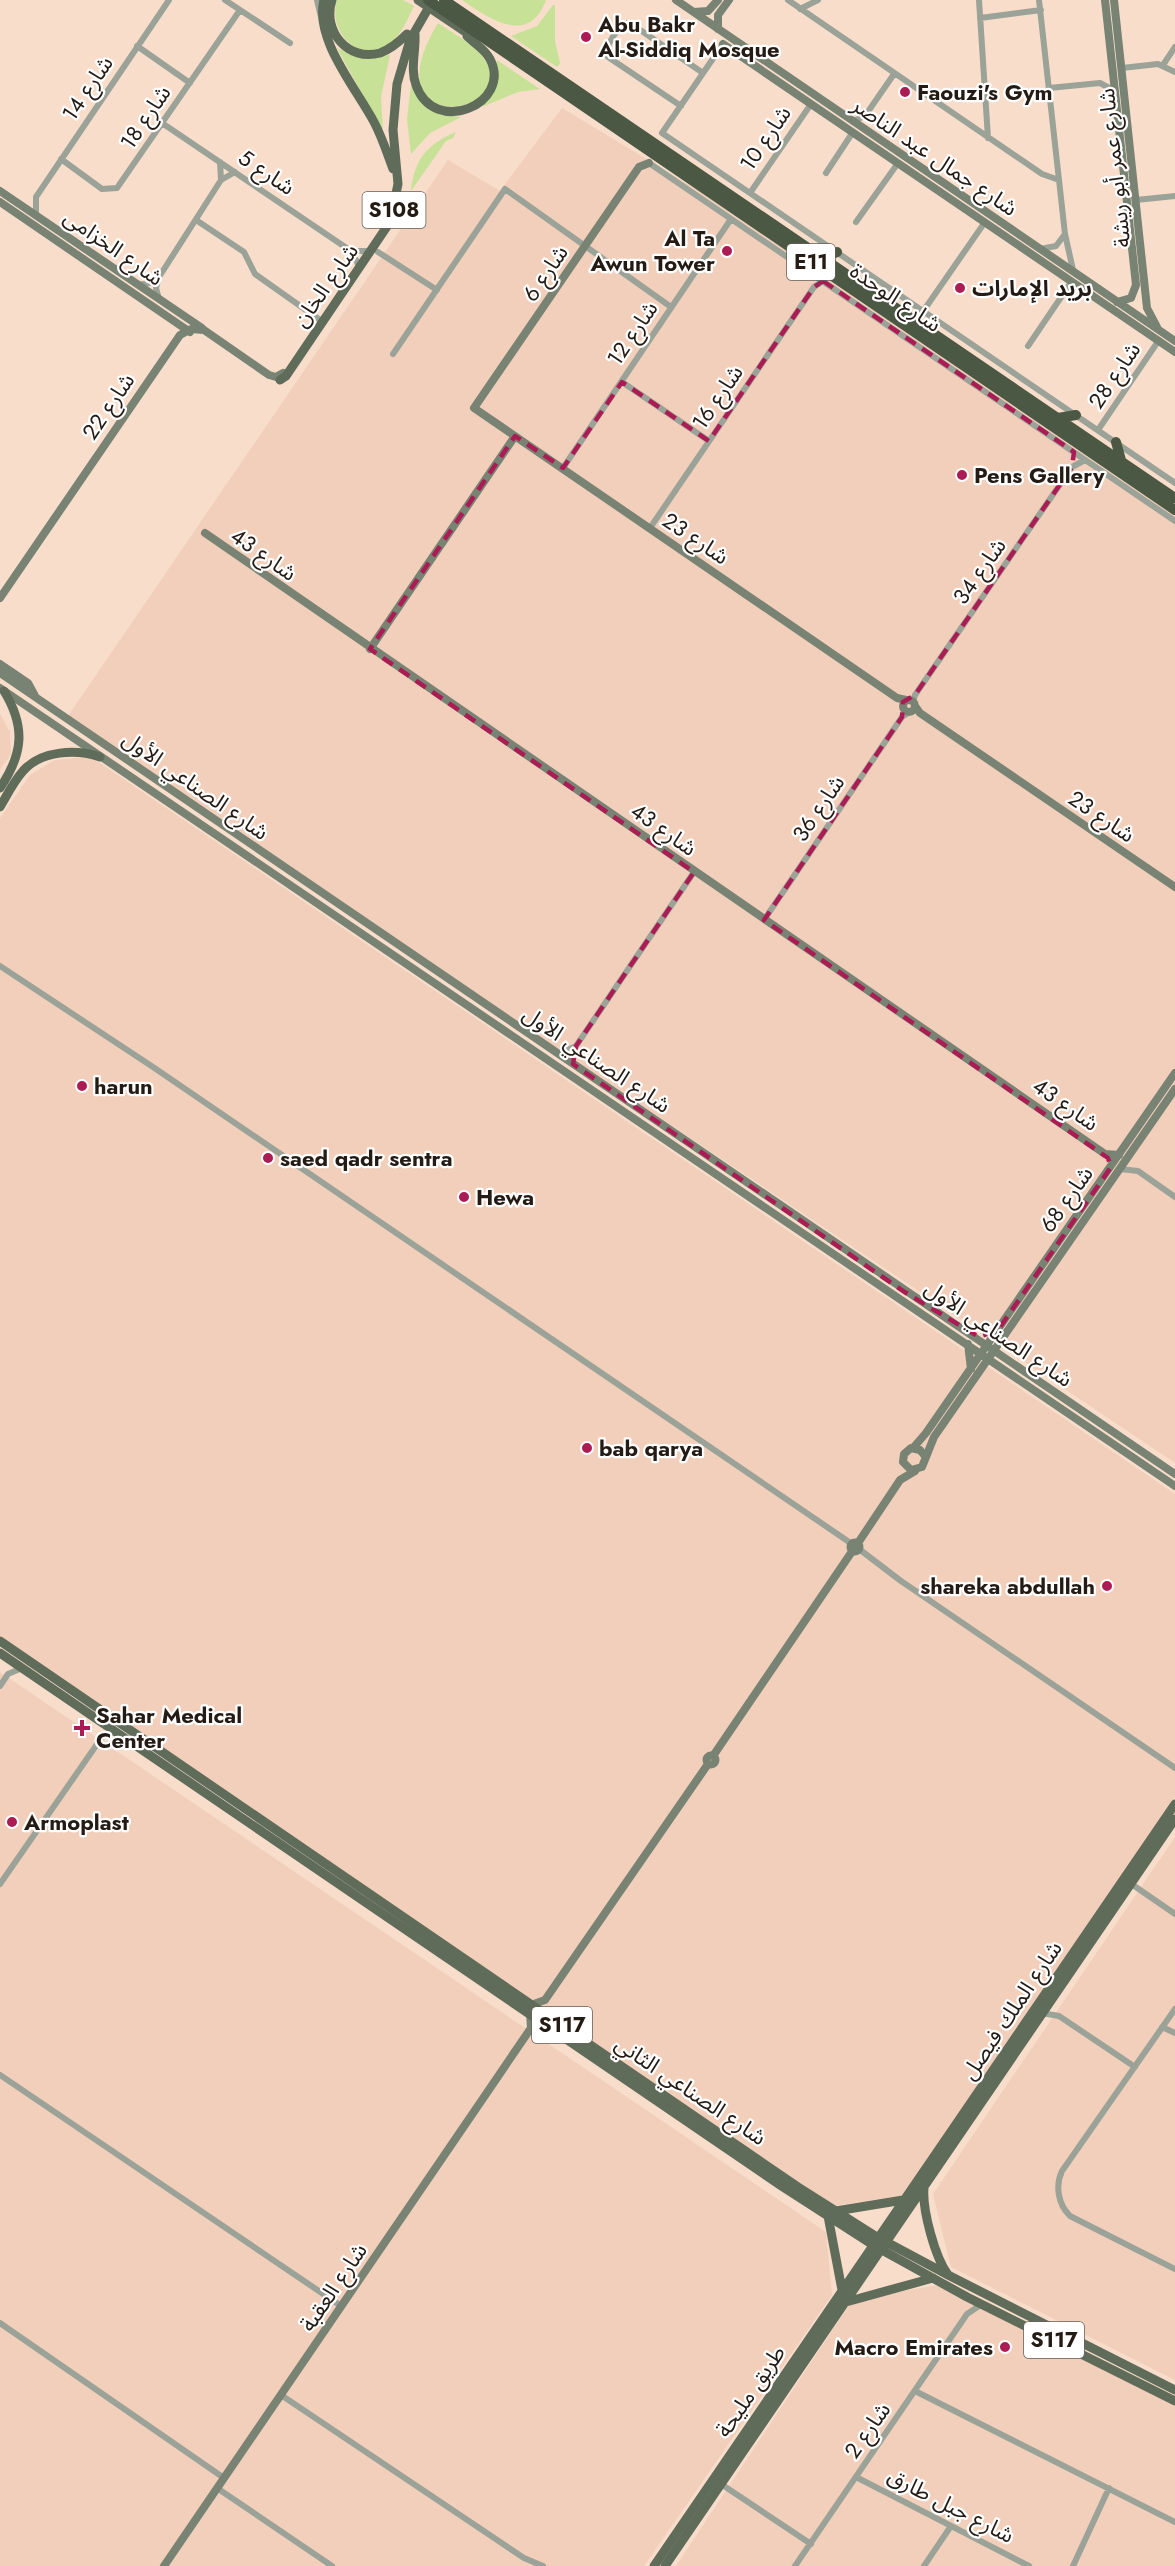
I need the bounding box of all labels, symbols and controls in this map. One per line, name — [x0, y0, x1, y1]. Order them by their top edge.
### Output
place label: Abu Bakr Al-Siddiq Mosque — [597, 8, 780, 65]
marker: Abu Bakr Al-Siddiq Mosque — [579, 30, 593, 44]
street label: شارع 14 — [54, 49, 121, 127]
place label: Faouzi's Gym — [917, 76, 1052, 108]
street label: شارع 18 — [112, 78, 179, 156]
marker: Faouzi's Gym — [898, 85, 912, 99]
street label: شارع عمر أبو ريشة — [1090, 87, 1139, 249]
street label: شارع جمال عبد الناصر — [844, 88, 1024, 224]
street label: شارع 10 — [731, 99, 799, 178]
street label: شارع 5 — [232, 141, 302, 203]
road number: S108 — [362, 192, 426, 228]
street label: شارع الخزامى — [57, 201, 171, 294]
place label: Al Ta Awun Tower — [589, 222, 715, 279]
street label: شارع الخان — [284, 237, 366, 334]
street label: شارع 6 — [514, 238, 576, 308]
marker: Al Ta Awun Tower — [720, 244, 734, 258]
road number: E11 — [787, 244, 835, 280]
street label: شارع الوحدة — [843, 255, 948, 340]
place label: بريد الإمارات — [972, 272, 1092, 304]
marker: بريد الإمارات — [953, 281, 967, 295]
street label: شارع 12 — [599, 294, 666, 372]
street label: شارع 28 — [1080, 335, 1149, 415]
street label: شارع 16 — [684, 358, 751, 436]
street label: شارع 22 — [74, 366, 143, 446]
place label: Pens Gallery — [974, 459, 1105, 491]
marker: Pens Gallery — [955, 468, 969, 482]
street label: شارع 23 — [656, 504, 736, 573]
street label: شارع 43 — [224, 520, 304, 589]
street label: شارع 34 — [945, 531, 1014, 611]
street label: شارع الصناعي الأول — [116, 722, 276, 848]
street label: شارع 36 — [784, 768, 853, 848]
street label: شارع 23 — [1062, 782, 1142, 851]
street label: شارع 43 — [624, 795, 704, 864]
street label: شارع الصناعي الأول — [516, 998, 677, 1121]
place label: harun — [94, 1070, 153, 1102]
street label: شارع 43 — [1026, 1070, 1106, 1139]
marker: harun — [75, 1079, 89, 1093]
place label: saed qadr sentra — [280, 1142, 453, 1174]
marker: saed qadr sentra — [261, 1151, 275, 1165]
street label: شارع 68 — [1032, 1159, 1101, 1239]
place label: Hewa — [476, 1181, 534, 1213]
marker: Hewa — [457, 1190, 471, 1204]
street label: شارع الصناعي الأول — [918, 1272, 1079, 1395]
place label: bab qarya — [599, 1432, 703, 1464]
marker: bab qarya — [580, 1441, 594, 1455]
place label: shareka abdullah — [920, 1570, 1095, 1602]
marker: shareka abdullah — [1100, 1579, 1114, 1593]
place label: Sahar Medical Center — [96, 1699, 242, 1756]
marker: Sahar Medical Center — [73, 1719, 91, 1737]
place label: Armoplast — [23, 1806, 129, 1838]
marker: Armoplast — [5, 1815, 19, 1829]
street label: شارع الملك فيصل — [953, 1934, 1070, 2087]
road number: S117 — [532, 2007, 592, 2043]
street label: شارع الصناعي الثاني — [608, 2027, 773, 2154]
street label: شارع العقبة — [291, 2236, 375, 2338]
road number: S117 — [1024, 2322, 1084, 2358]
place label: Macro Emirates — [834, 2331, 993, 2363]
street label: طريق مليحة — [707, 2339, 793, 2443]
marker: Macro Emirates — [998, 2340, 1012, 2354]
street label: شارع 2 — [836, 2395, 899, 2465]
street label: شارع جبل طارق — [882, 2459, 1020, 2552]

